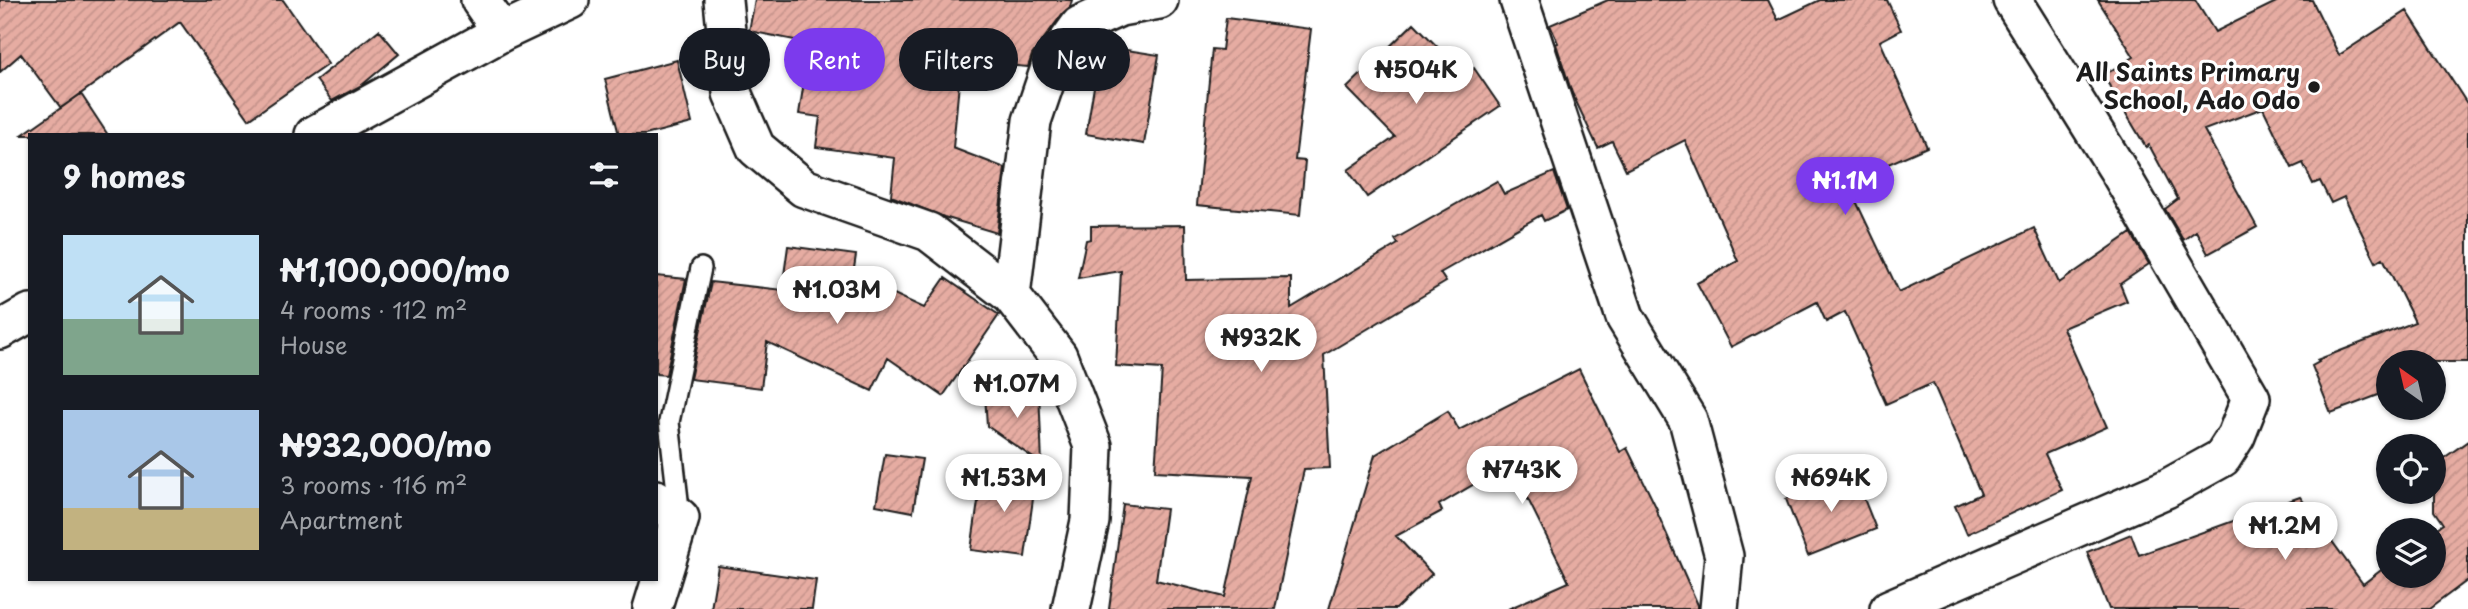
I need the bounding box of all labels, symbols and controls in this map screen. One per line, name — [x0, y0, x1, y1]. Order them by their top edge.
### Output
chip: Buy — [679, 28, 770, 91]
chip: Rent — [784, 28, 885, 91]
chip: Filters — [899, 28, 1018, 91]
chip: New — [1032, 28, 1130, 91]
pin: ₦504K — [1367, 46, 1465, 106]
text: ₦504K — [1374, 51, 1458, 86]
place label: All Saints Primary School, Ado Odo — [2075, 53, 2300, 117]
marker: All Saints Primary School, Ado Odo — [2306, 79, 2322, 95]
text: 9 homes — [63, 153, 185, 198]
icon: filters — [585, 156, 623, 194]
pin: ₦1.1M — [1796, 158, 1894, 217]
text: ₦1.1M — [1812, 162, 1878, 197]
text: ₦1,100,000/mo — [280, 247, 510, 292]
icon: home — [119, 263, 203, 347]
pin: ₦1.03M — [780, 266, 894, 326]
text: ₦1.03M — [793, 271, 881, 306]
text: 4 rooms · 112 m² — [280, 292, 467, 327]
pin: ₦932K — [1212, 314, 1310, 374]
text: ₦932K — [1221, 319, 1301, 354]
text: House — [280, 327, 347, 362]
north arrow — [2376, 350, 2446, 420]
map controls — [2376, 350, 2446, 588]
pin: ₦1.07M — [960, 360, 1074, 420]
text: ₦1.07M — [974, 365, 1060, 400]
text: ₦932,000/mo — [280, 422, 491, 467]
button: locate — [2376, 434, 2446, 504]
icon: home — [119, 438, 203, 522]
pin: ₦743K — [1473, 447, 1571, 506]
text: ₦743K — [1483, 451, 1561, 486]
pin: ₦1.53M — [947, 454, 1061, 514]
pin: ₦694K — [1782, 454, 1880, 514]
text: ₦1.53M — [961, 459, 1047, 494]
text: ₦694K — [1791, 459, 1871, 494]
text: 3 rooms · 116 m² — [280, 467, 467, 502]
text: Apartment — [280, 502, 403, 537]
pin: ₦1.2M — [2236, 503, 2334, 562]
text: ₦1.2M — [2249, 507, 2321, 542]
button: layers — [2376, 518, 2446, 588]

